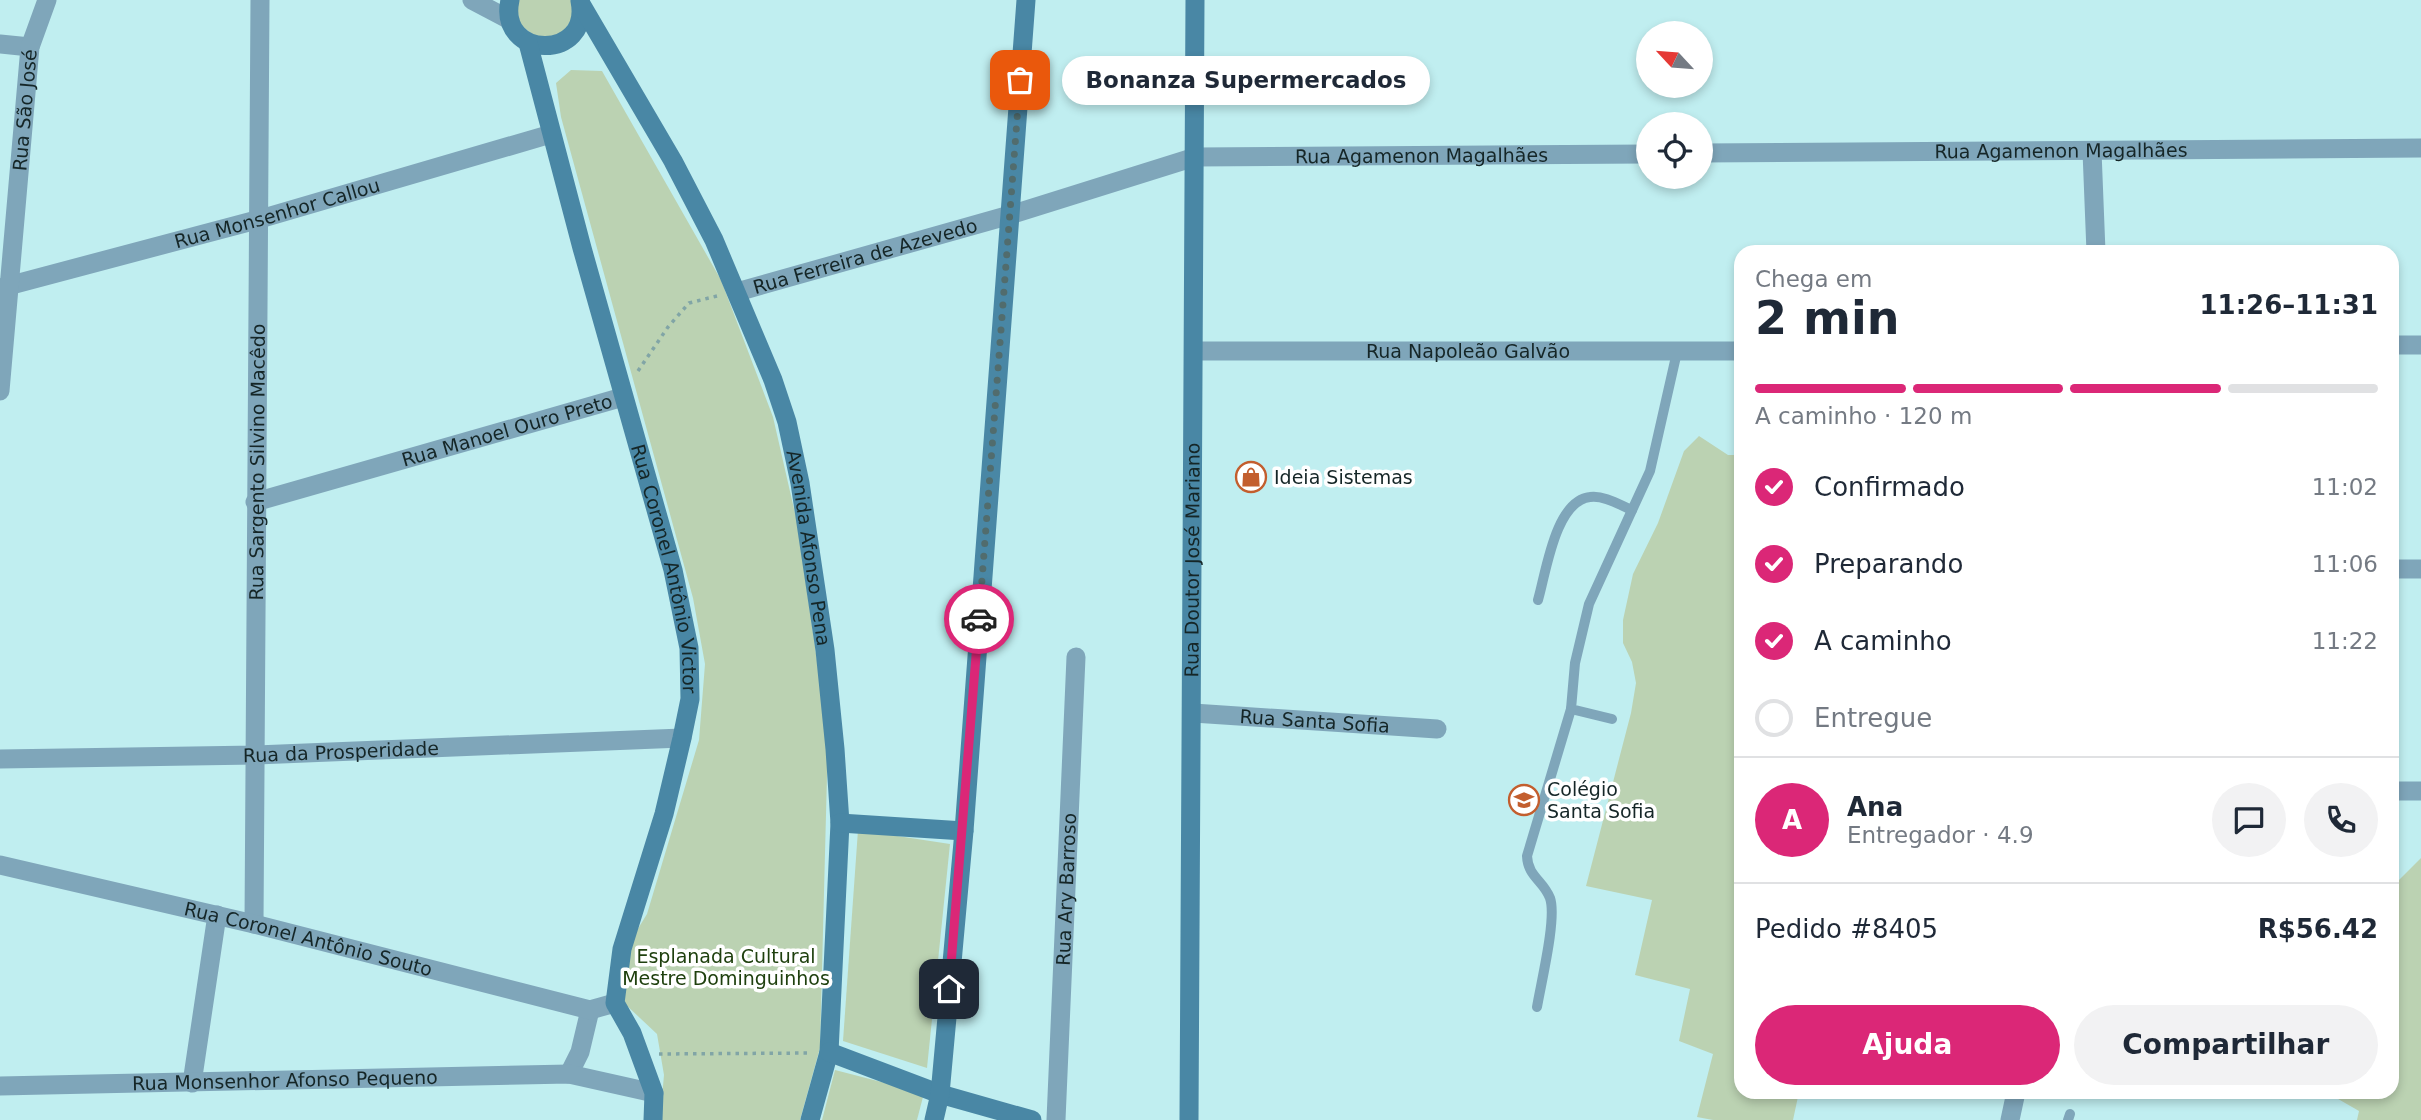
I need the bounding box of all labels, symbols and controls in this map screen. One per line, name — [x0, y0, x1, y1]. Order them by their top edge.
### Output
north arrow — [1636, 21, 1713, 98]
map controls — [1636, 21, 1713, 189]
street label: Rua São José — [8, 48, 41, 172]
pin — [990, 50, 1050, 110]
callout: Bonanza Supermercados — [1062, 56, 1430, 104]
icon: bag — [1001, 61, 1039, 99]
text: Bonanza Supermercados — [1086, 67, 1406, 93]
button: locate — [1636, 112, 1713, 189]
street label: Rua Agamenon Magalhães — [1934, 139, 2188, 162]
street label: Rua Agamenon Magalhães — [1295, 144, 1548, 167]
street label: Rua Monsenhor Callou — [172, 174, 382, 252]
street label: Rua Ferreira de Azevedo — [750, 214, 980, 298]
text: Chega em — [1755, 266, 1872, 292]
text: 11:26–11:31 — [2199, 290, 2378, 320]
text: 2 min — [1755, 291, 1899, 345]
street label: Rua Sargento Silvino Macêdo — [245, 323, 269, 601]
street label: Rua Napoleão Galvão — [1366, 340, 1570, 362]
street label: Rua Manoel Ouro Preto — [399, 390, 615, 471]
text: A caminho · 120 m — [1755, 403, 1972, 429]
street label: Rua Coronel Antônio Victor — [627, 442, 701, 694]
street label: Rua Doutor José Mariano — [1180, 443, 1204, 677]
street label: Avenida Afonso Pena — [782, 448, 835, 647]
shop icon: Ideia Sistemas — [1234, 460, 1268, 494]
place label: Ideia Sistemas — [1274, 466, 1413, 488]
icon: check — [1755, 468, 1793, 506]
text: Confirmado — [1814, 472, 1965, 502]
text: 11:02 — [2312, 474, 2378, 500]
icon: check — [1755, 545, 1793, 583]
text: Preparando — [1814, 549, 1963, 579]
text: 11:06 — [2312, 551, 2378, 577]
courier — [944, 584, 1014, 654]
icon: car — [960, 600, 998, 638]
icon: check — [1755, 622, 1793, 660]
text: A caminho — [1814, 626, 1952, 656]
text: 11:22 — [2312, 628, 2378, 654]
text: Entregue — [1814, 703, 1932, 733]
street label: Rua Santa Sofia — [1239, 705, 1390, 737]
street label: Rua da Prosperidade — [243, 737, 439, 766]
place label: Colégio Santa Sofia — [1547, 778, 1655, 822]
school or university icon: Colégio Santa Sofia — [1507, 783, 1541, 817]
button: chat — [2212, 783, 2286, 857]
button: phone — [2304, 783, 2378, 857]
text: Ana — [1847, 792, 1903, 822]
text: A — [1782, 805, 1802, 835]
street label: Rua Ary Barroso — [1052, 812, 1080, 966]
text: Entregador · 4.9 — [1847, 822, 2034, 848]
street label: Rua Coronel Antônio Souto — [182, 897, 435, 980]
text: Pedido #8405 — [1755, 914, 1938, 944]
text: R$56.42 — [2258, 914, 2378, 944]
park label: Esplanada Cultural Mestre Dominguinhos — [622, 945, 830, 989]
pin — [919, 959, 979, 1019]
icon: home — [930, 970, 968, 1008]
button: Ajuda — [1755, 1005, 2060, 1085]
button: Compartilhar — [2074, 1005, 2378, 1085]
street label: Rua Monsenhor Afonso Pequeno — [132, 1066, 438, 1094]

